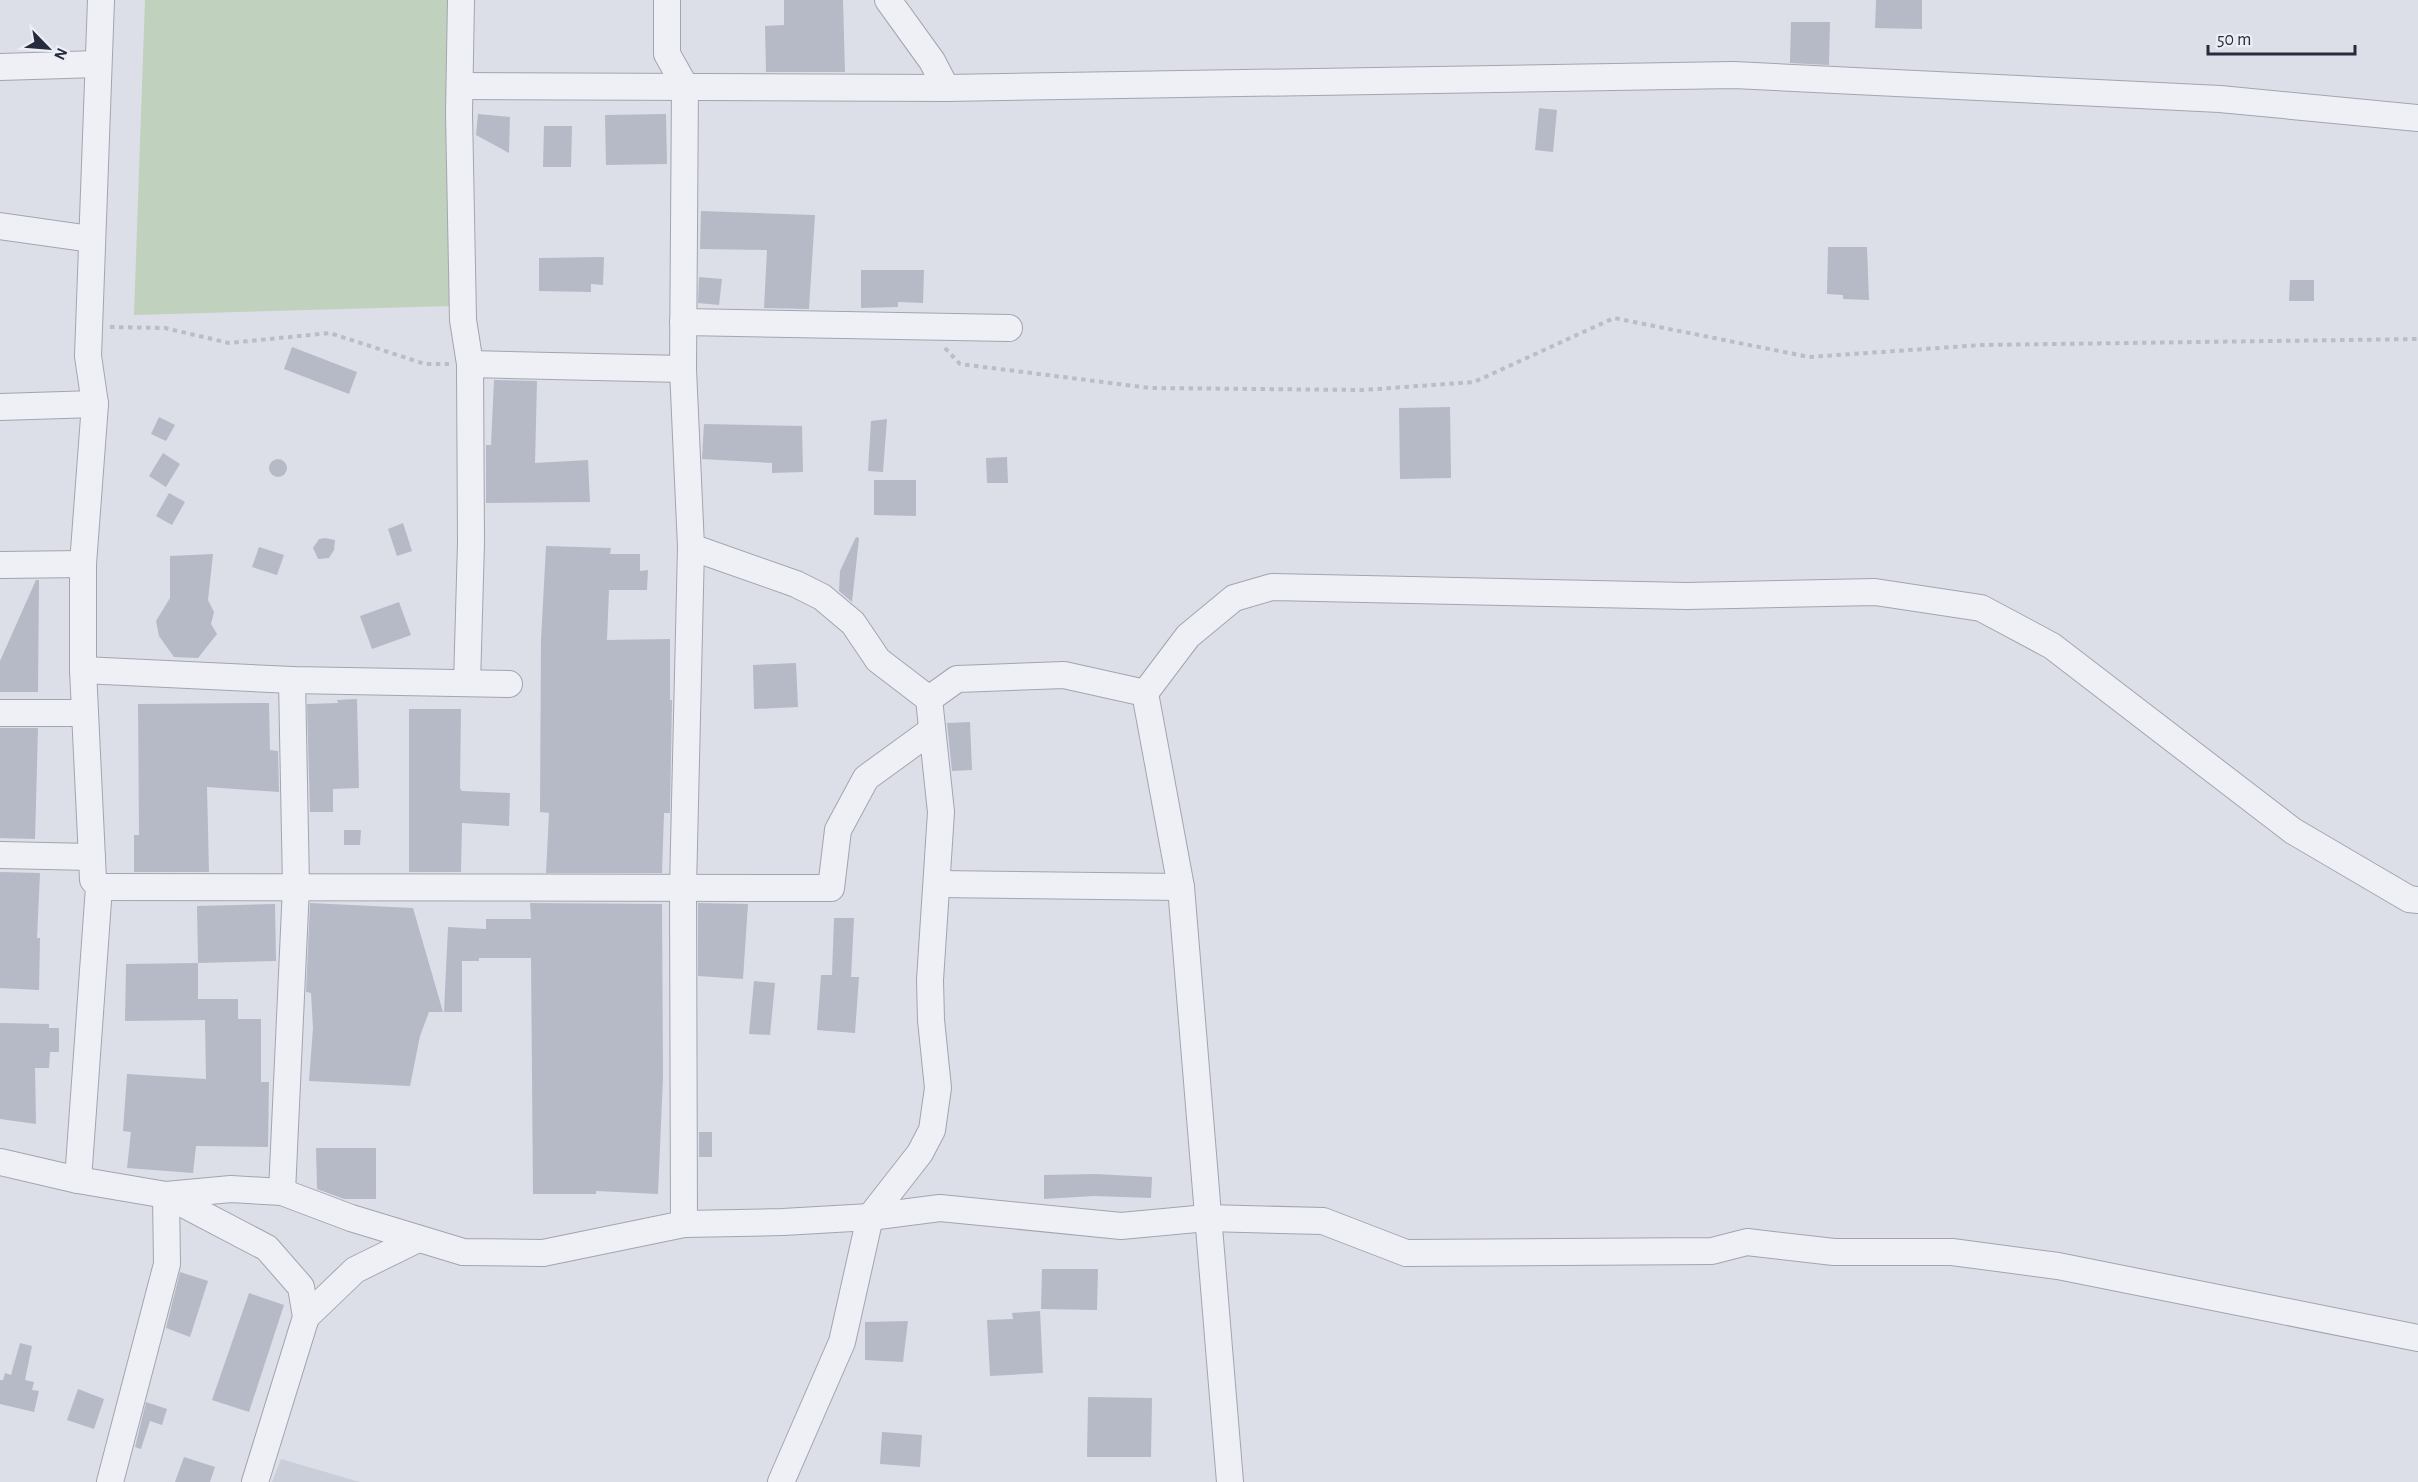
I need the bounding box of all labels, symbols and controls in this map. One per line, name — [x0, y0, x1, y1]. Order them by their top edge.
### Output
north arrow — [18, 18, 78, 78]
scale bar — [2208, 18, 2355, 56]
text: 50 m — [2217, 31, 2251, 49]
text: N — [51, 45, 70, 62]

